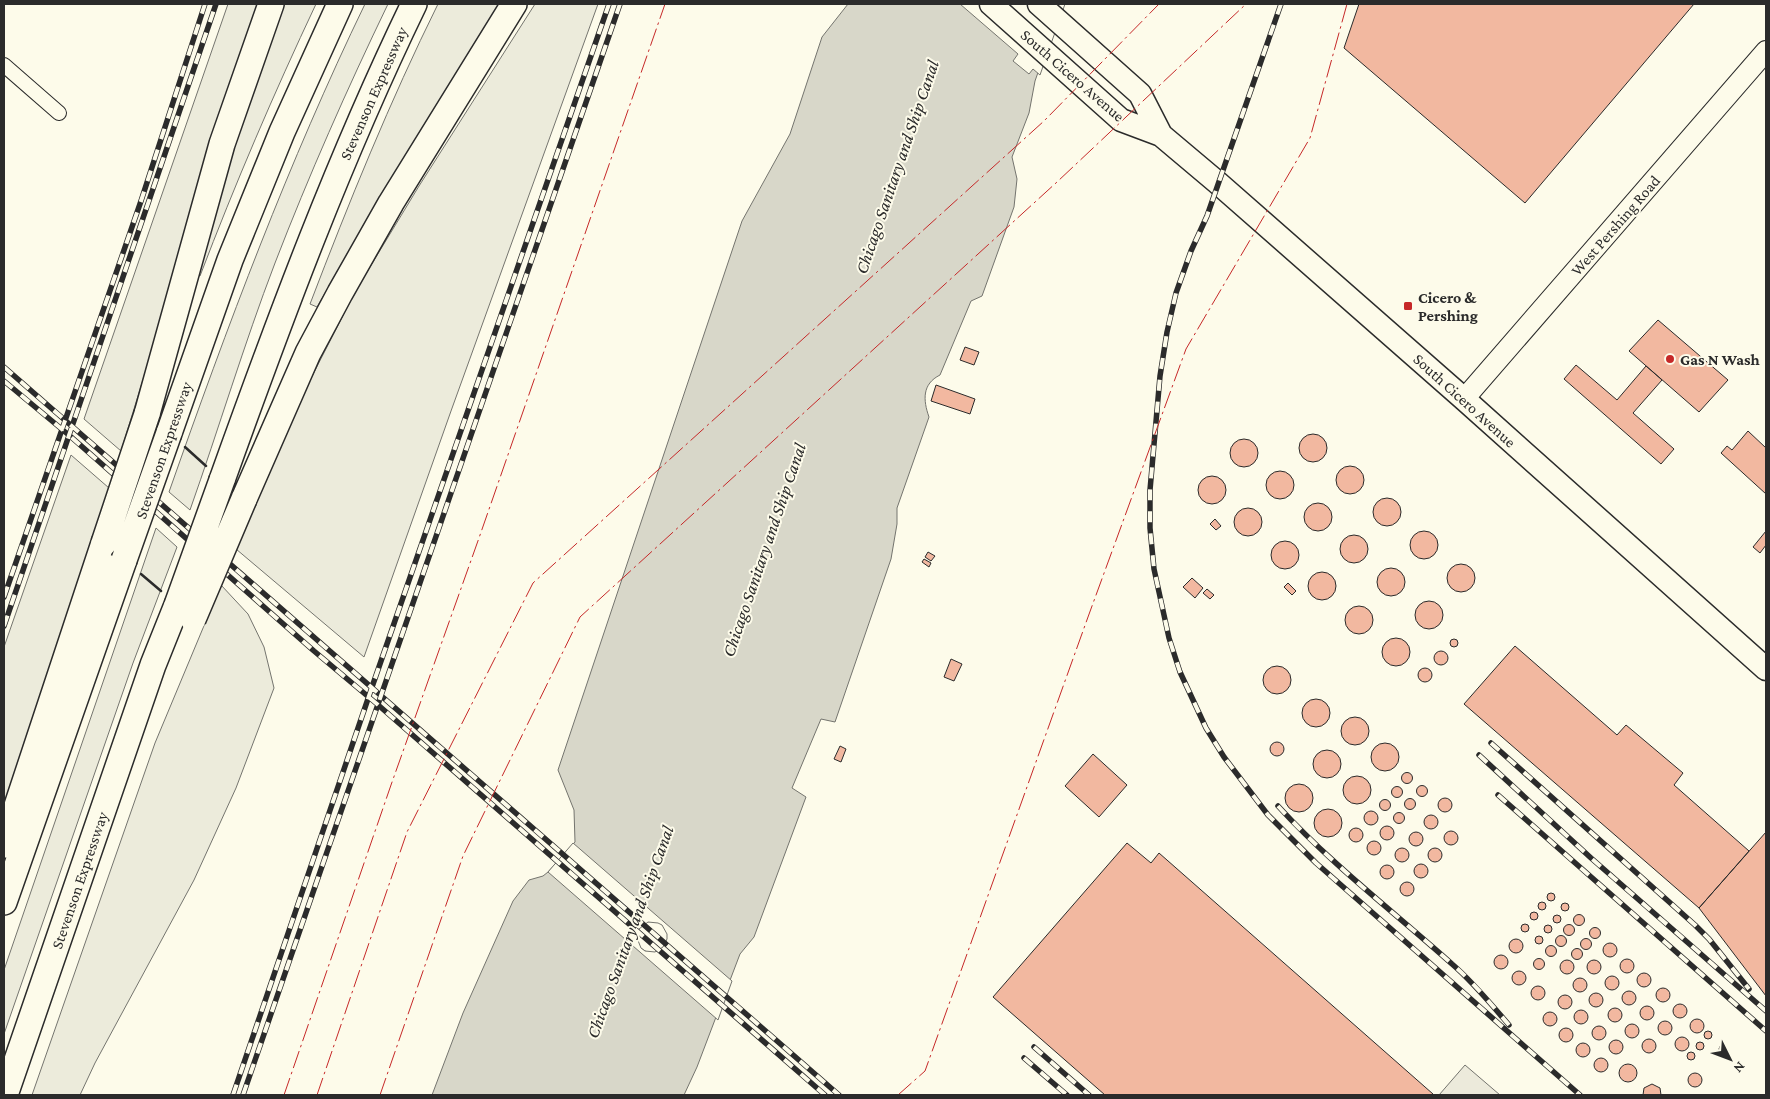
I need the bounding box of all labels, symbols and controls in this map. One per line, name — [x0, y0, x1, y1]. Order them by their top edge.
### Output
street label: Stevenson Expressway — [336, 23, 412, 163]
street label: South Cicero Avenue — [1018, 26, 1128, 125]
water label: Chicago Sanitary and Ship Canal — [851, 57, 943, 276]
street label: West Pershing Road — [1567, 171, 1665, 279]
place label: Cicero & Pershing — [1418, 289, 1478, 324]
marker: Cicero & Pershing — [1402, 300, 1414, 312]
street label: South Cicero Avenue — [1410, 350, 1519, 451]
place label: Gas N Wash — [1680, 351, 1760, 368]
marker: Gas N Wash — [1664, 353, 1676, 365]
street label: Stevenson Expressway — [132, 379, 196, 521]
water label: Chicago Sanitary and Ship Canal — [718, 440, 810, 659]
street label: Stevenson Expressway — [48, 809, 112, 951]
water label: Chicago Sanitary and Ship Canal — [582, 823, 678, 1041]
north arrow — [1705, 1034, 1755, 1084]
text: N — [1730, 1059, 1749, 1077]

